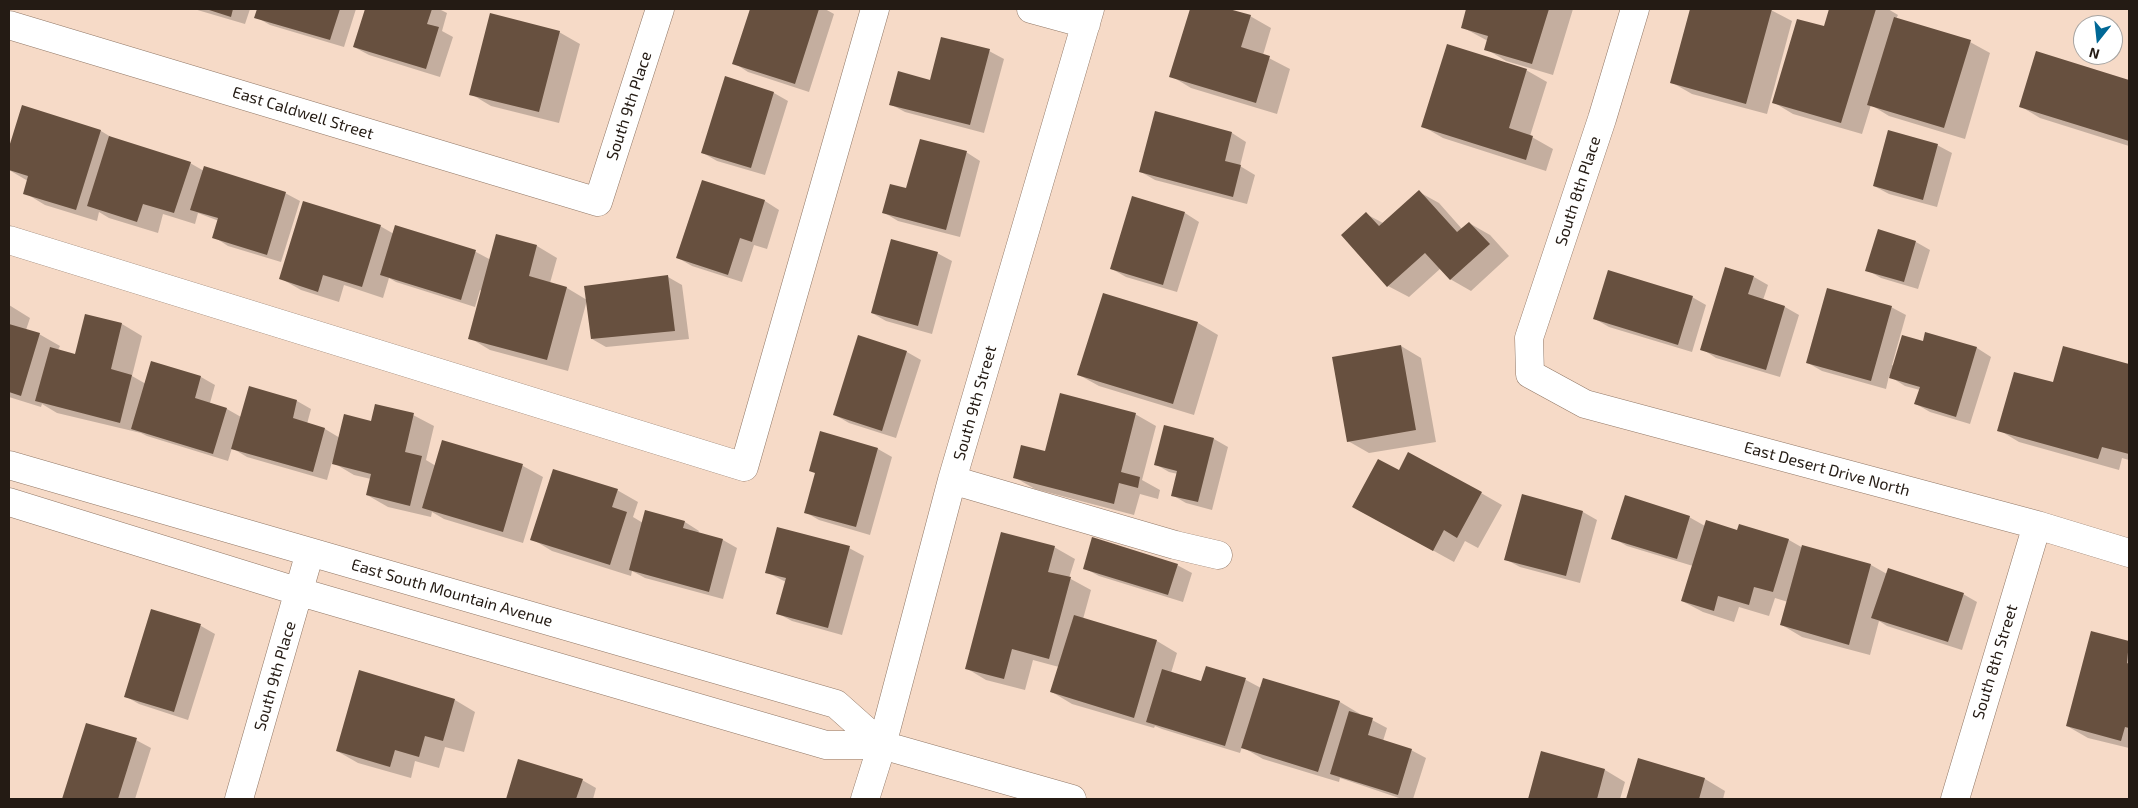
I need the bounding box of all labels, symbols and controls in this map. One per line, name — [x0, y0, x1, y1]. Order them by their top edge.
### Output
north arrow — [2073, 15, 2123, 65]
text: N — [2087, 44, 2101, 64]
street label: South 9th Place — [602, 49, 656, 163]
street label: East Caldwell Street — [230, 82, 376, 144]
street label: South 8th Place — [1551, 134, 1605, 248]
street label: South 9th Street — [949, 343, 1001, 463]
street label: East Desert Drive North — [1742, 438, 1912, 500]
street label: East South Mountain Avenue — [349, 555, 555, 631]
street label: South 8th Street — [1968, 602, 2022, 722]
street label: South 9th Place — [250, 619, 300, 733]

